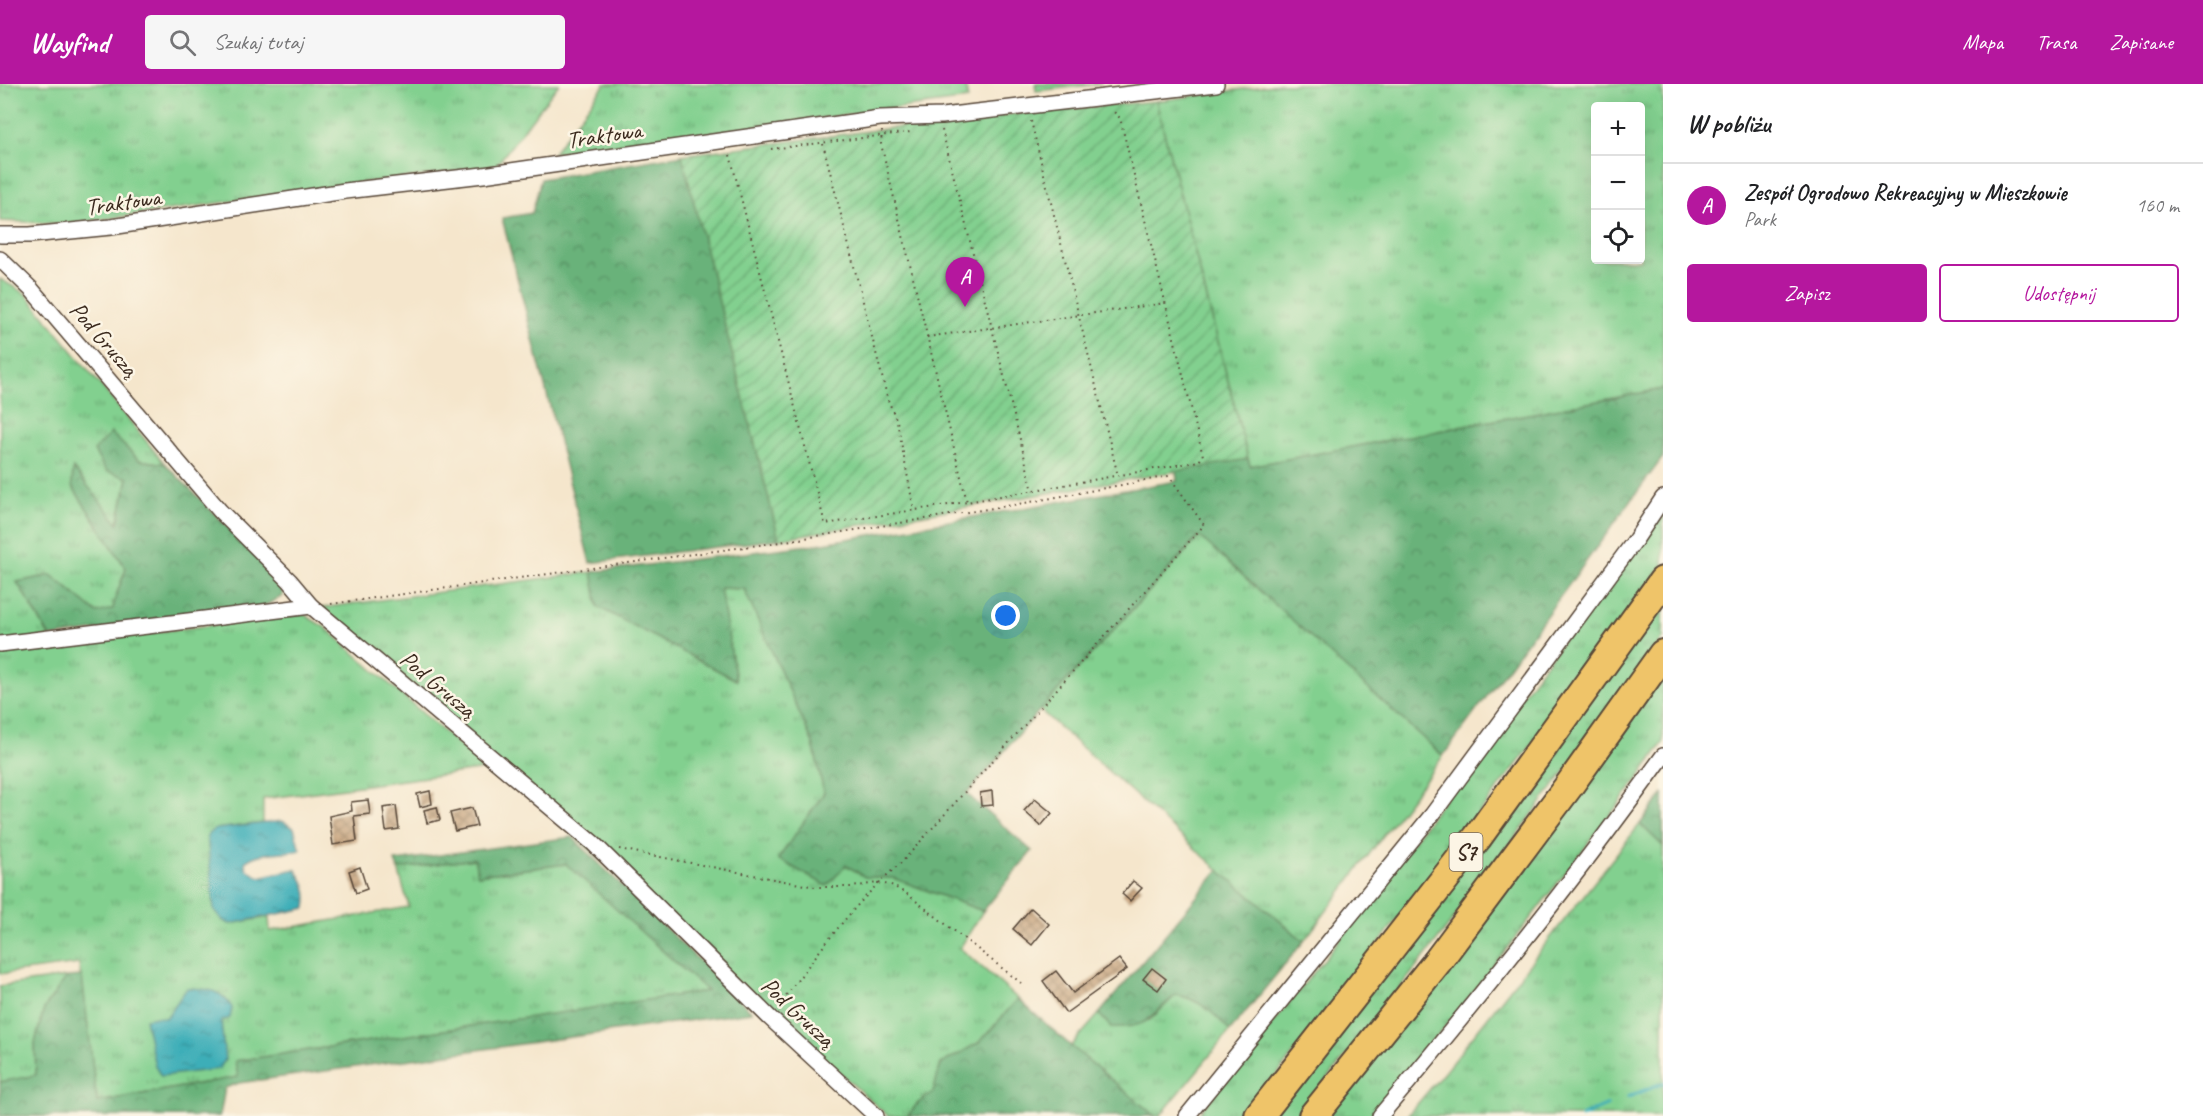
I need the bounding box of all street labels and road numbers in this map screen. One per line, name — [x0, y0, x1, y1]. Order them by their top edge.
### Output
street label: Traktowa — [565, 115, 646, 155]
street label: Traktowa — [84, 182, 165, 222]
street label: Pod Gruszą — [63, 295, 146, 384]
street label: Pod Gruszą — [394, 644, 483, 725]
road number: S7 — [1450, 833, 1482, 871]
street label: Pod Gruszą — [755, 970, 842, 1055]

